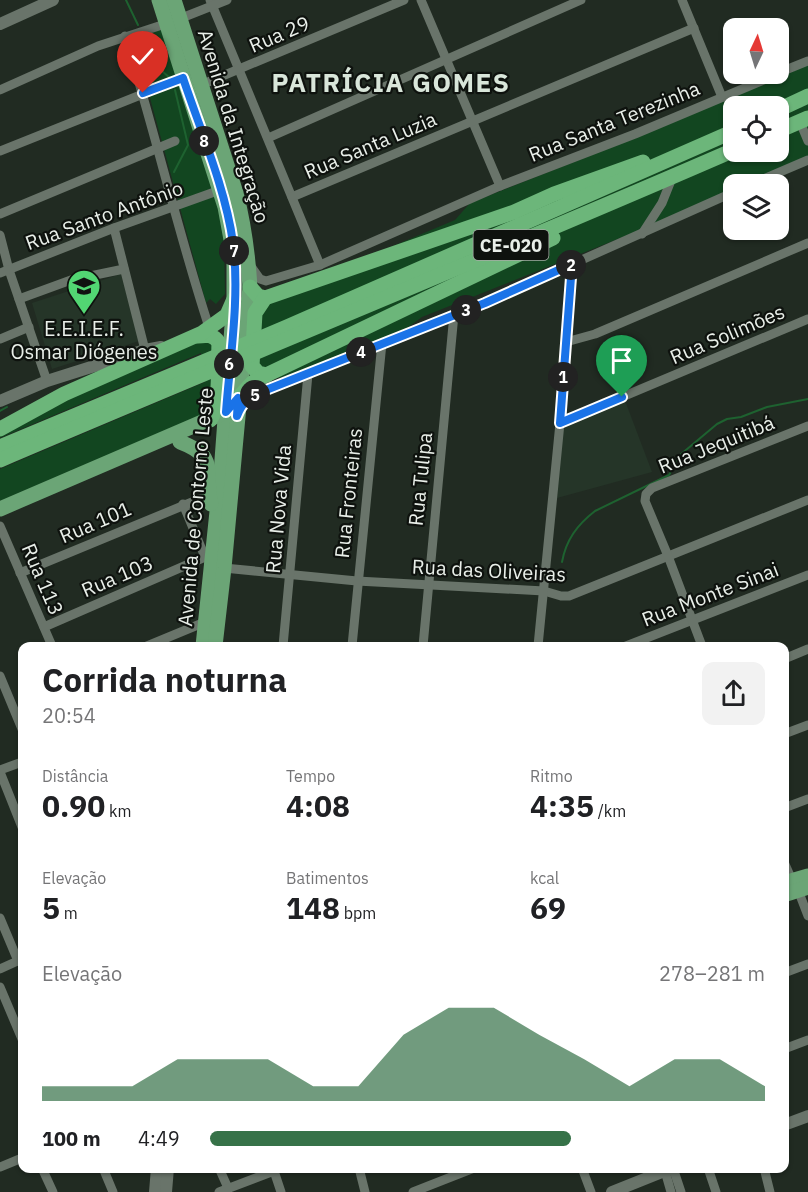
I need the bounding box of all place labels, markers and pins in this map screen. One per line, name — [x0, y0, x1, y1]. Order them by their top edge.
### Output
pin — [117, 31, 168, 93]
pin: 8 — [189, 126, 219, 156]
pin: 7 — [219, 236, 249, 266]
pin: 2 — [556, 250, 586, 280]
school or university icon: E.E.I.E.F. Osmar Diógenes — [66, 268, 102, 315]
pin: 3 — [451, 295, 481, 325]
place label: E.E.I.E.F. Osmar Diógenes — [10, 315, 158, 365]
pin — [596, 335, 647, 397]
pin: 4 — [346, 337, 376, 367]
pin: 6 — [214, 349, 244, 379]
pin: 1 — [548, 362, 578, 392]
pin: 5 — [240, 380, 270, 410]

